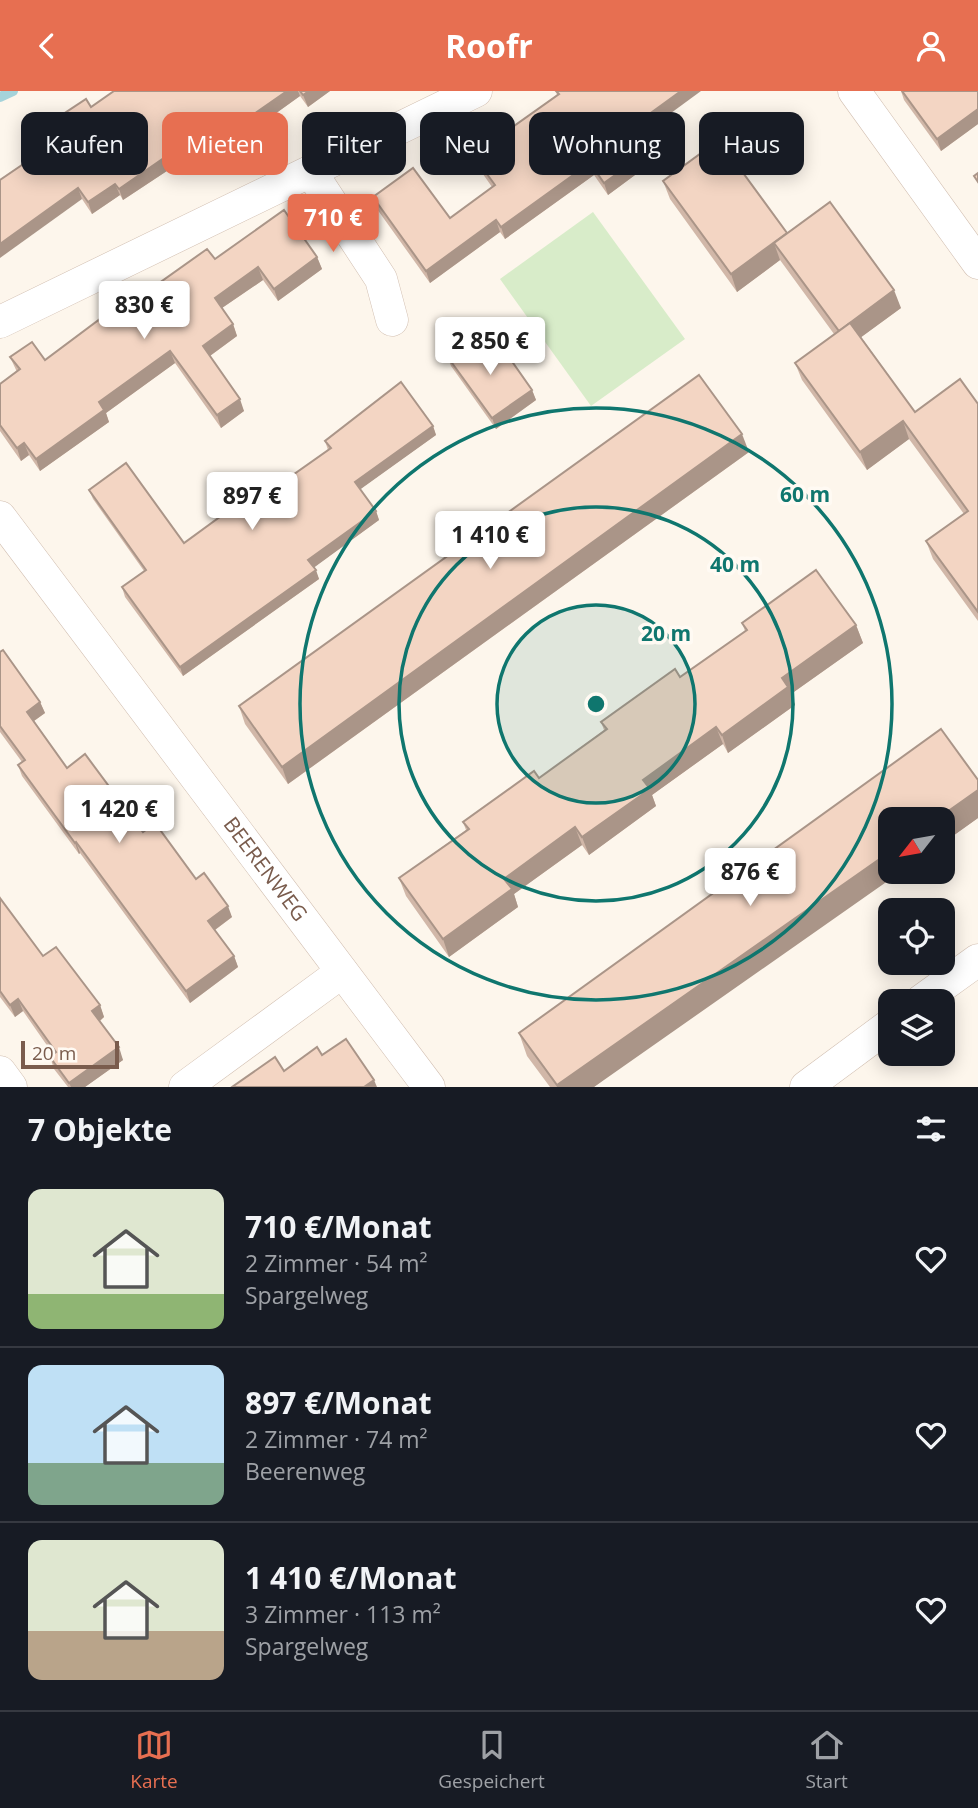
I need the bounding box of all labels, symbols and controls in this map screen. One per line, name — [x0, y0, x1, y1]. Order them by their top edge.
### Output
text: Roofr — [445, 24, 533, 67]
icon: back — [28, 27, 66, 65]
icon: person — [912, 27, 950, 65]
chip: Kaufen — [21, 112, 148, 175]
chip: Mieten — [162, 112, 288, 175]
chip: Filter — [302, 112, 406, 175]
chip: Neu — [420, 112, 515, 175]
chip: Wohnung — [529, 112, 685, 175]
chip: Haus — [699, 112, 804, 175]
pin: 710 € — [284, 195, 382, 254]
text: 710 € — [304, 201, 362, 233]
pin: 830 € — [95, 281, 193, 341]
text: 830 € — [115, 288, 173, 320]
pin: 2 850 € — [425, 317, 555, 377]
text: 2 850 € — [451, 324, 529, 356]
pin: 897 € — [203, 473, 301, 532]
text: 897 € — [223, 479, 281, 511]
text: 60 m — [780, 480, 830, 508]
pin: 1 410 € — [425, 511, 555, 571]
text: 1 410 € — [451, 518, 529, 550]
text: 40 m — [710, 550, 760, 578]
text: 20 m — [641, 619, 691, 647]
centre of rings — [584, 692, 608, 716]
pin: 1 420 € — [54, 785, 184, 845]
text: 1 420 € — [80, 792, 158, 824]
north arrow — [878, 807, 956, 884]
map controls — [878, 807, 955, 1066]
street label: BEERENWEG — [218, 811, 314, 927]
pin: 876 € — [701, 849, 799, 908]
text: 876 € — [721, 855, 779, 887]
button: locate — [878, 898, 955, 975]
button: layers — [878, 989, 955, 1066]
scale bar — [21, 1038, 119, 1070]
text: 20 m — [32, 1040, 76, 1066]
text: 7 Objekte — [28, 1109, 172, 1150]
icon: filters — [912, 1110, 950, 1148]
text: 710 €/Monat — [245, 1206, 432, 1247]
icon: home — [84, 1217, 168, 1301]
icon: heart — [912, 1240, 950, 1278]
text: 2 Zimmer · 54 m² — [245, 1247, 428, 1279]
text: Spargelweg — [245, 1279, 368, 1311]
text: 897 €/Monat — [245, 1382, 432, 1423]
icon: home — [84, 1393, 168, 1477]
icon: heart — [912, 1416, 950, 1454]
text: 2 Zimmer · 74 m² — [245, 1423, 428, 1455]
text: Beerenweg — [245, 1455, 365, 1487]
text: 1 410 €/Monat — [245, 1557, 456, 1598]
icon: home — [84, 1568, 168, 1652]
icon: heart — [912, 1591, 950, 1629]
text: 3 Zimmer · 113 m² — [245, 1598, 441, 1630]
text: Spargelweg — [245, 1630, 368, 1662]
tab: Karte — [130, 1726, 178, 1794]
tab: Gespeichert — [438, 1726, 545, 1794]
tab: Start — [805, 1726, 848, 1794]

